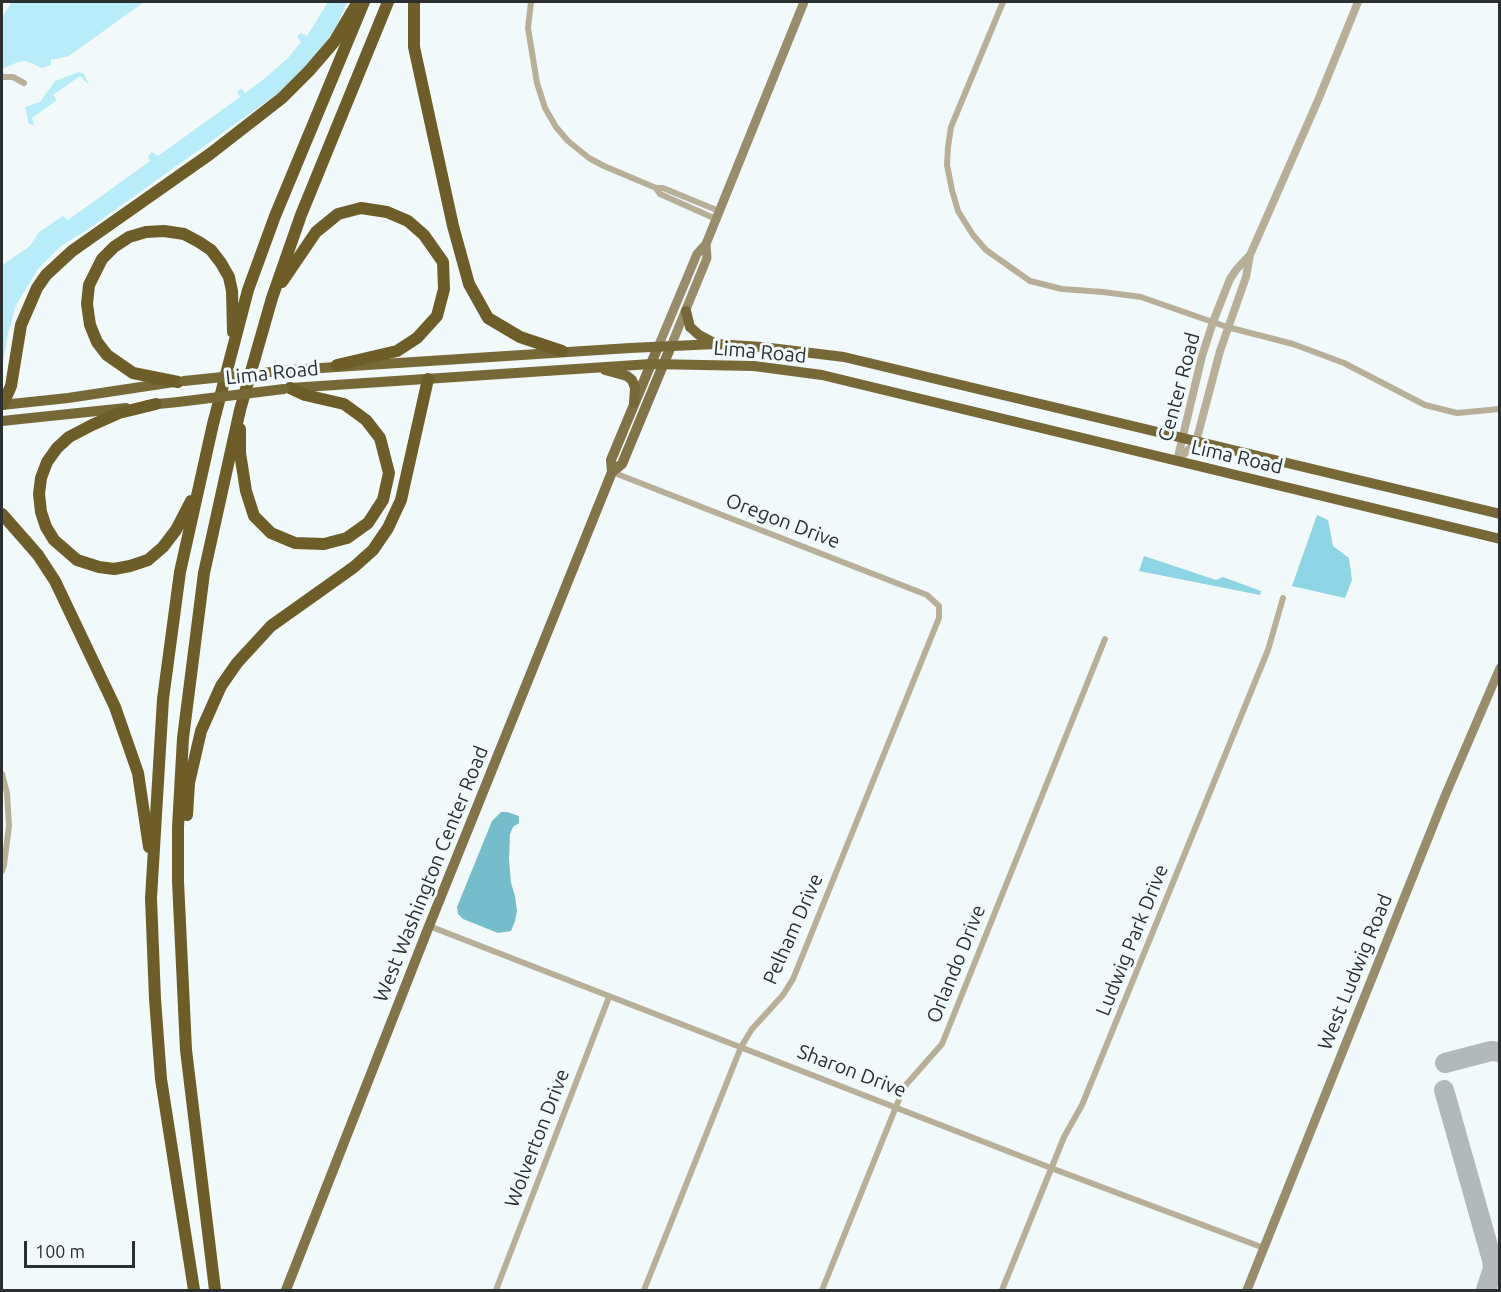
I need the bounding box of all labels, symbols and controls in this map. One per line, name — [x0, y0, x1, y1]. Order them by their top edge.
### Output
street label: Center Road — [1153, 330, 1205, 444]
street label: Lima Road — [713, 336, 807, 368]
street label: Lima Road — [224, 356, 320, 390]
street label: Lima Road — [1189, 435, 1285, 479]
street label: Oregon Drive — [722, 488, 844, 554]
street label: West Washington Center Road — [369, 742, 493, 1006]
street label: Ludwig Park Drive — [1091, 861, 1173, 1019]
street label: Pelham Drive — [758, 870, 828, 988]
street label: West Ludwig Road — [1313, 890, 1397, 1054]
street label: Orlando Drive — [921, 901, 991, 1027]
street label: Sharon Drive — [794, 1039, 910, 1103]
street label: Wolverton Drive — [500, 1065, 574, 1211]
scale bar — [27, 1229, 138, 1267]
text: 100 m — [35, 1241, 85, 1261]

